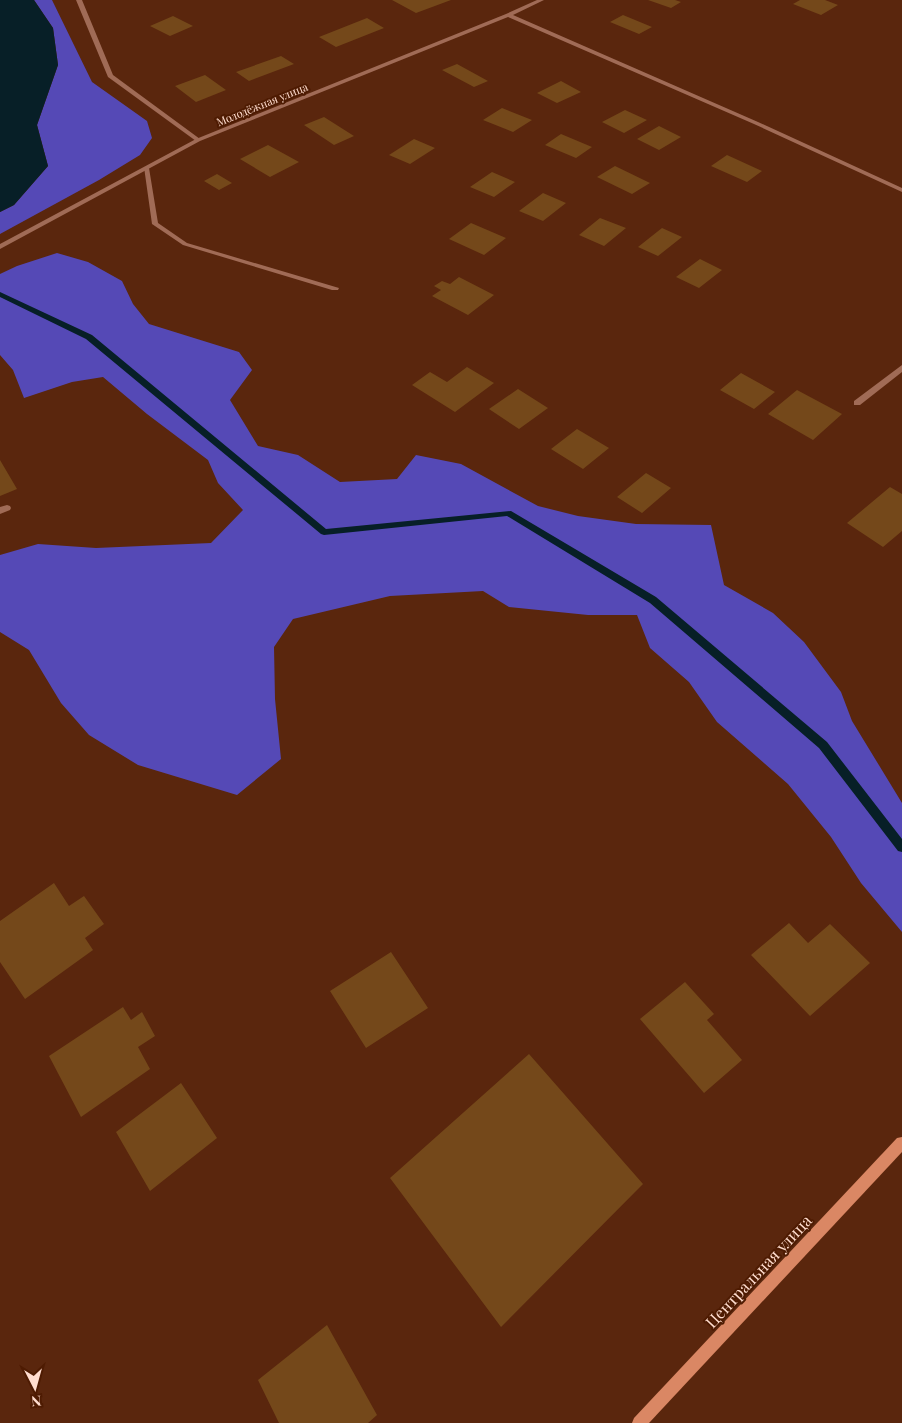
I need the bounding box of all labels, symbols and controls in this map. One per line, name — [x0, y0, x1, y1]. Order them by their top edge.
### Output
street label: Молодёжная улица — [214, 79, 310, 129]
street label: Центральная улица — [700, 1210, 816, 1332]
north arrow — [10, 1363, 60, 1413]
text: N — [30, 1391, 42, 1411]

